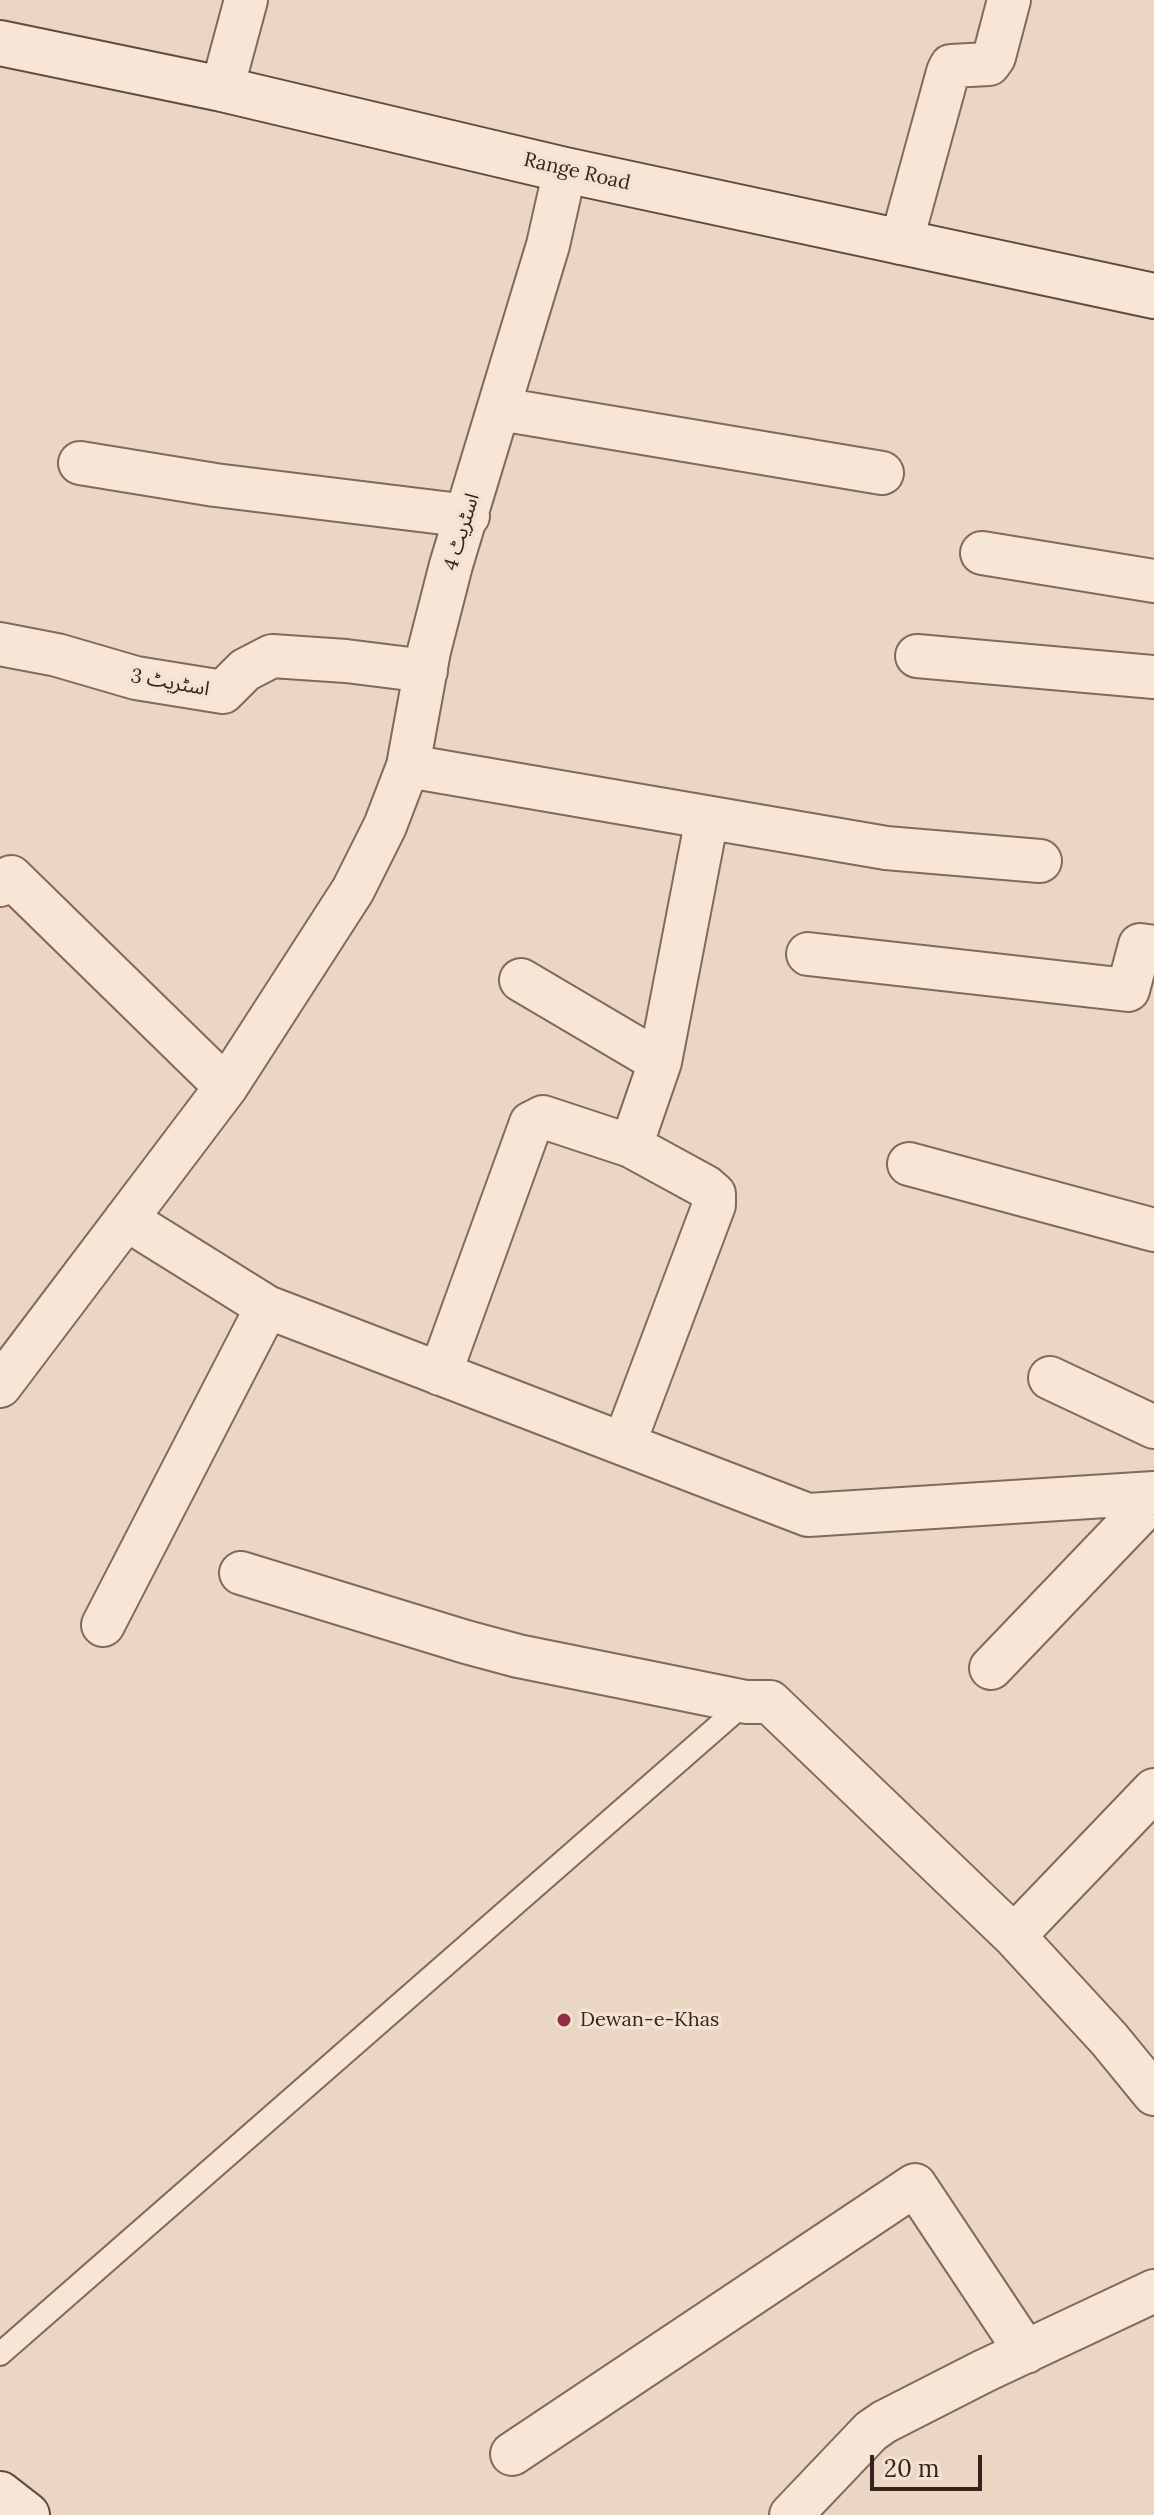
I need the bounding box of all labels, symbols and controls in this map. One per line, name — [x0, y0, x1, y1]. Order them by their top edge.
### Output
street label: Range Road — [521, 148, 633, 196]
street label: اسٹریٹ 4 — [439, 491, 485, 573]
street label: اسٹریٹ 3 — [129, 664, 211, 702]
place label: Dewan-e-Khas — [580, 2008, 719, 2032]
marker: Dewan-e-Khas — [555, 2011, 573, 2029]
scale bar — [874, 2439, 986, 2489]
text: 20 m — [884, 2453, 940, 2484]

